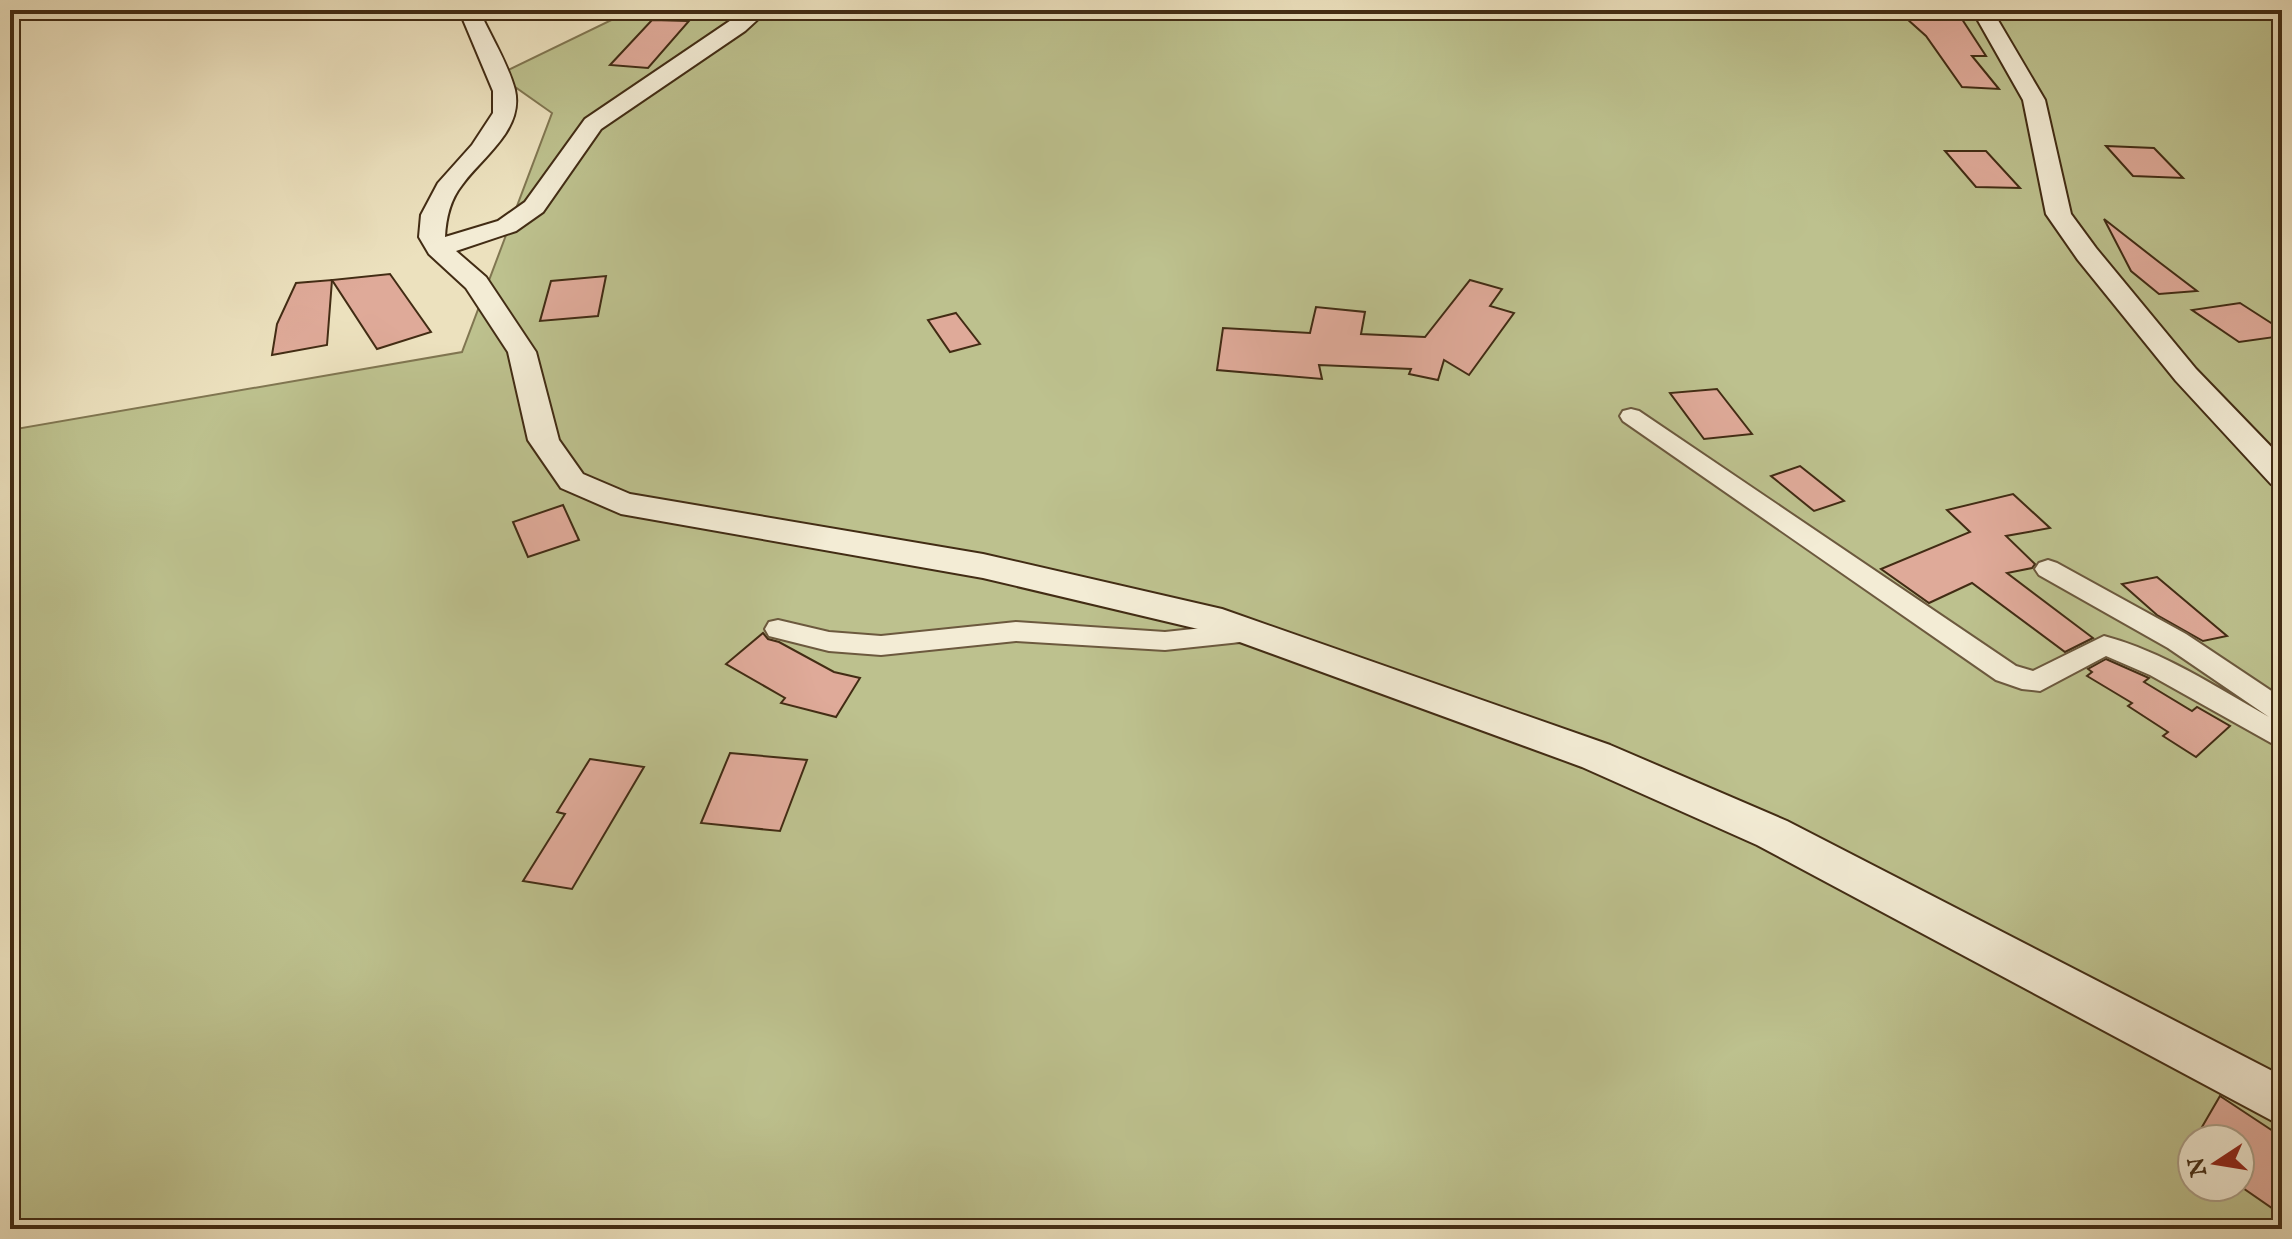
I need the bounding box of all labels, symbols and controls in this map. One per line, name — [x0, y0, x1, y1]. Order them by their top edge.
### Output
north arrow — [2176, 1123, 2256, 1203]
text: N — [2183, 1155, 2214, 1180]

